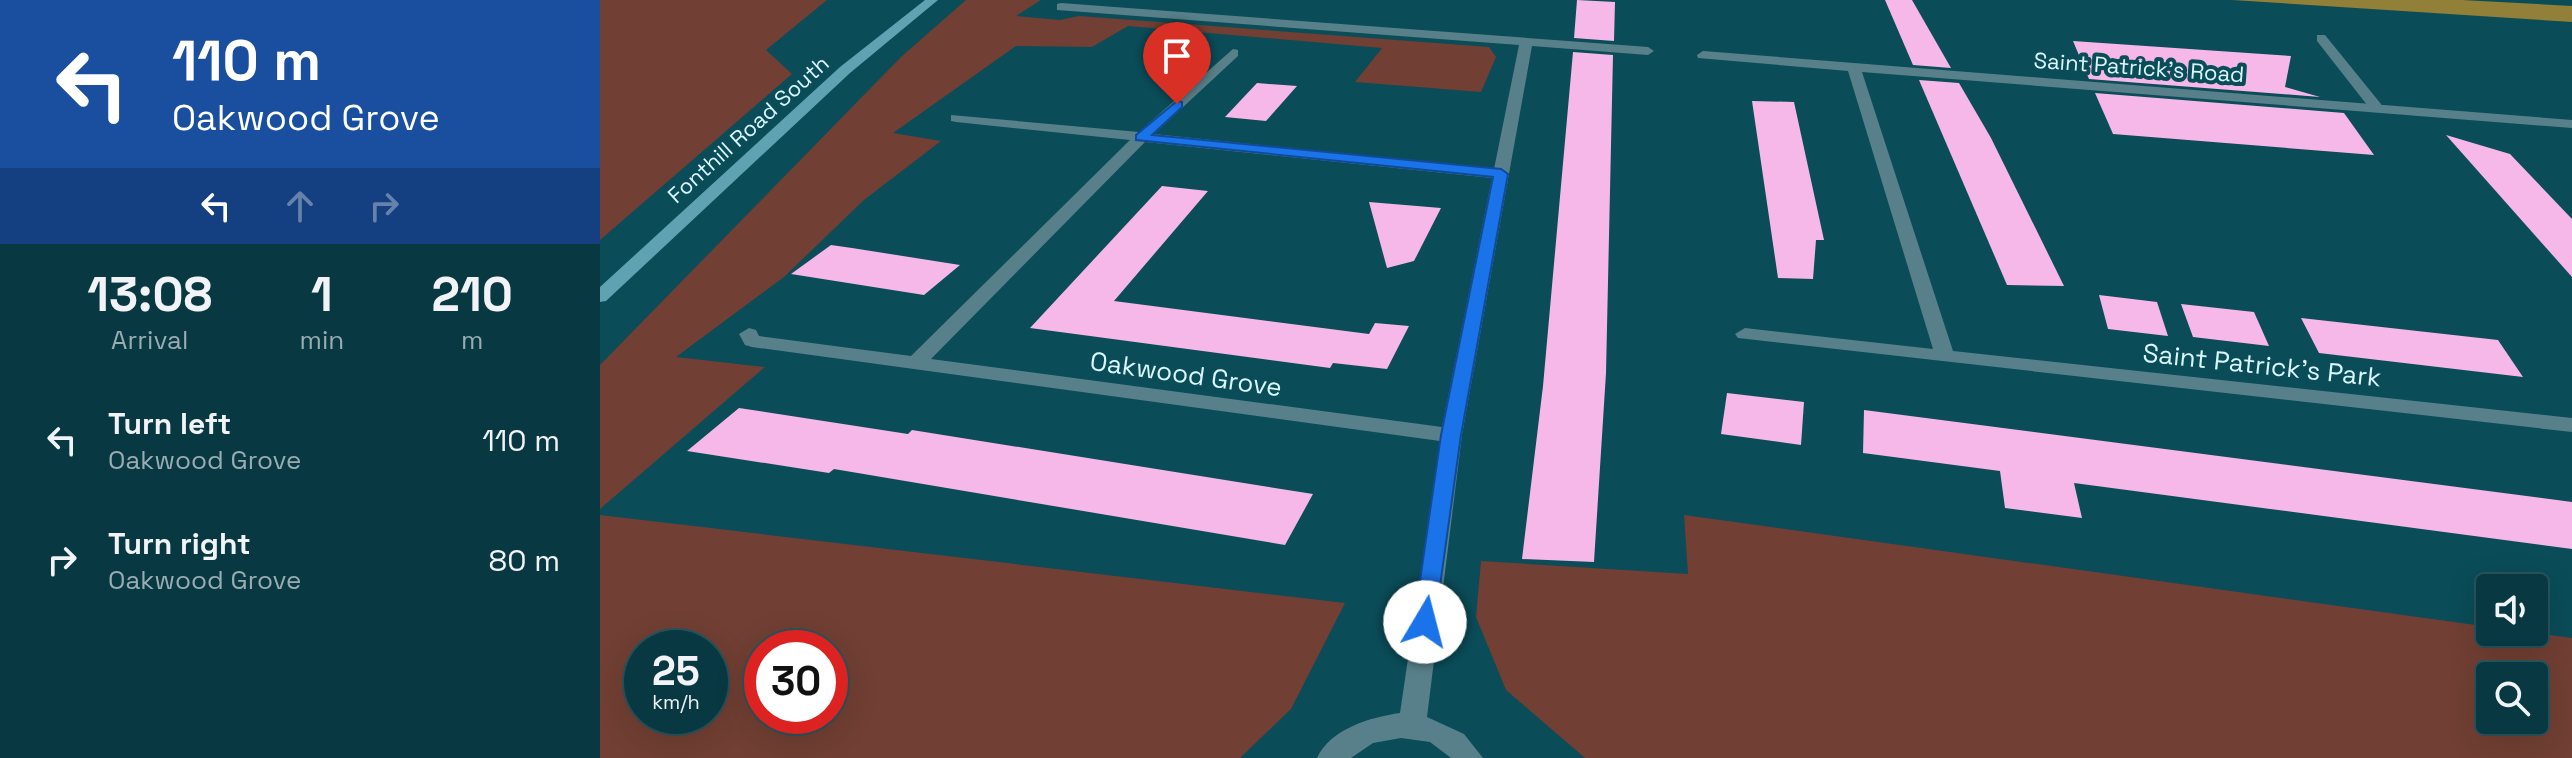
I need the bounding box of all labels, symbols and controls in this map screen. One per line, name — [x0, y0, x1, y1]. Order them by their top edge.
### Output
pin — [1143, 22, 1211, 104]
text: 110 m — [172, 25, 321, 96]
icon: left — [40, 32, 144, 136]
icon: arrive — [1155, 34, 1199, 78]
street label: Saint Patrick's Road — [2033, 46, 2245, 88]
street label: Fonthill Road South — [661, 49, 835, 209]
text: Oakwood Grove — [172, 95, 440, 141]
icon: left — [194, 184, 238, 228]
icon: ahead — [278, 184, 322, 228]
icon: right — [362, 184, 406, 228]
text: 13:08 — [87, 264, 212, 325]
text: 1 — [311, 264, 333, 325]
text: 210 — [431, 264, 513, 325]
text: Arrival — [111, 323, 188, 357]
text: min — [300, 323, 344, 357]
text: m — [461, 323, 483, 357]
street label: Saint Patrick's Park — [2141, 336, 2383, 394]
street label: Oakwood Grove — [1088, 344, 1284, 404]
text: Turn left — [108, 404, 231, 443]
icon: left — [40, 418, 84, 462]
text: 110 m — [482, 421, 560, 460]
text: Oakwood Grove — [108, 443, 301, 477]
text: Turn right — [108, 524, 251, 563]
icon: right — [40, 538, 84, 582]
text: 80 m — [489, 541, 560, 580]
text: Oakwood Grove — [108, 563, 301, 597]
map controls — [2476, 574, 2548, 734]
button: sound — [2476, 574, 2548, 646]
position arrow — [1383, 580, 1467, 664]
speed limit sign: 30 — [744, 630, 848, 734]
text: 25 — [652, 646, 700, 697]
button: search — [2476, 662, 2548, 734]
text: km/h — [652, 689, 700, 715]

